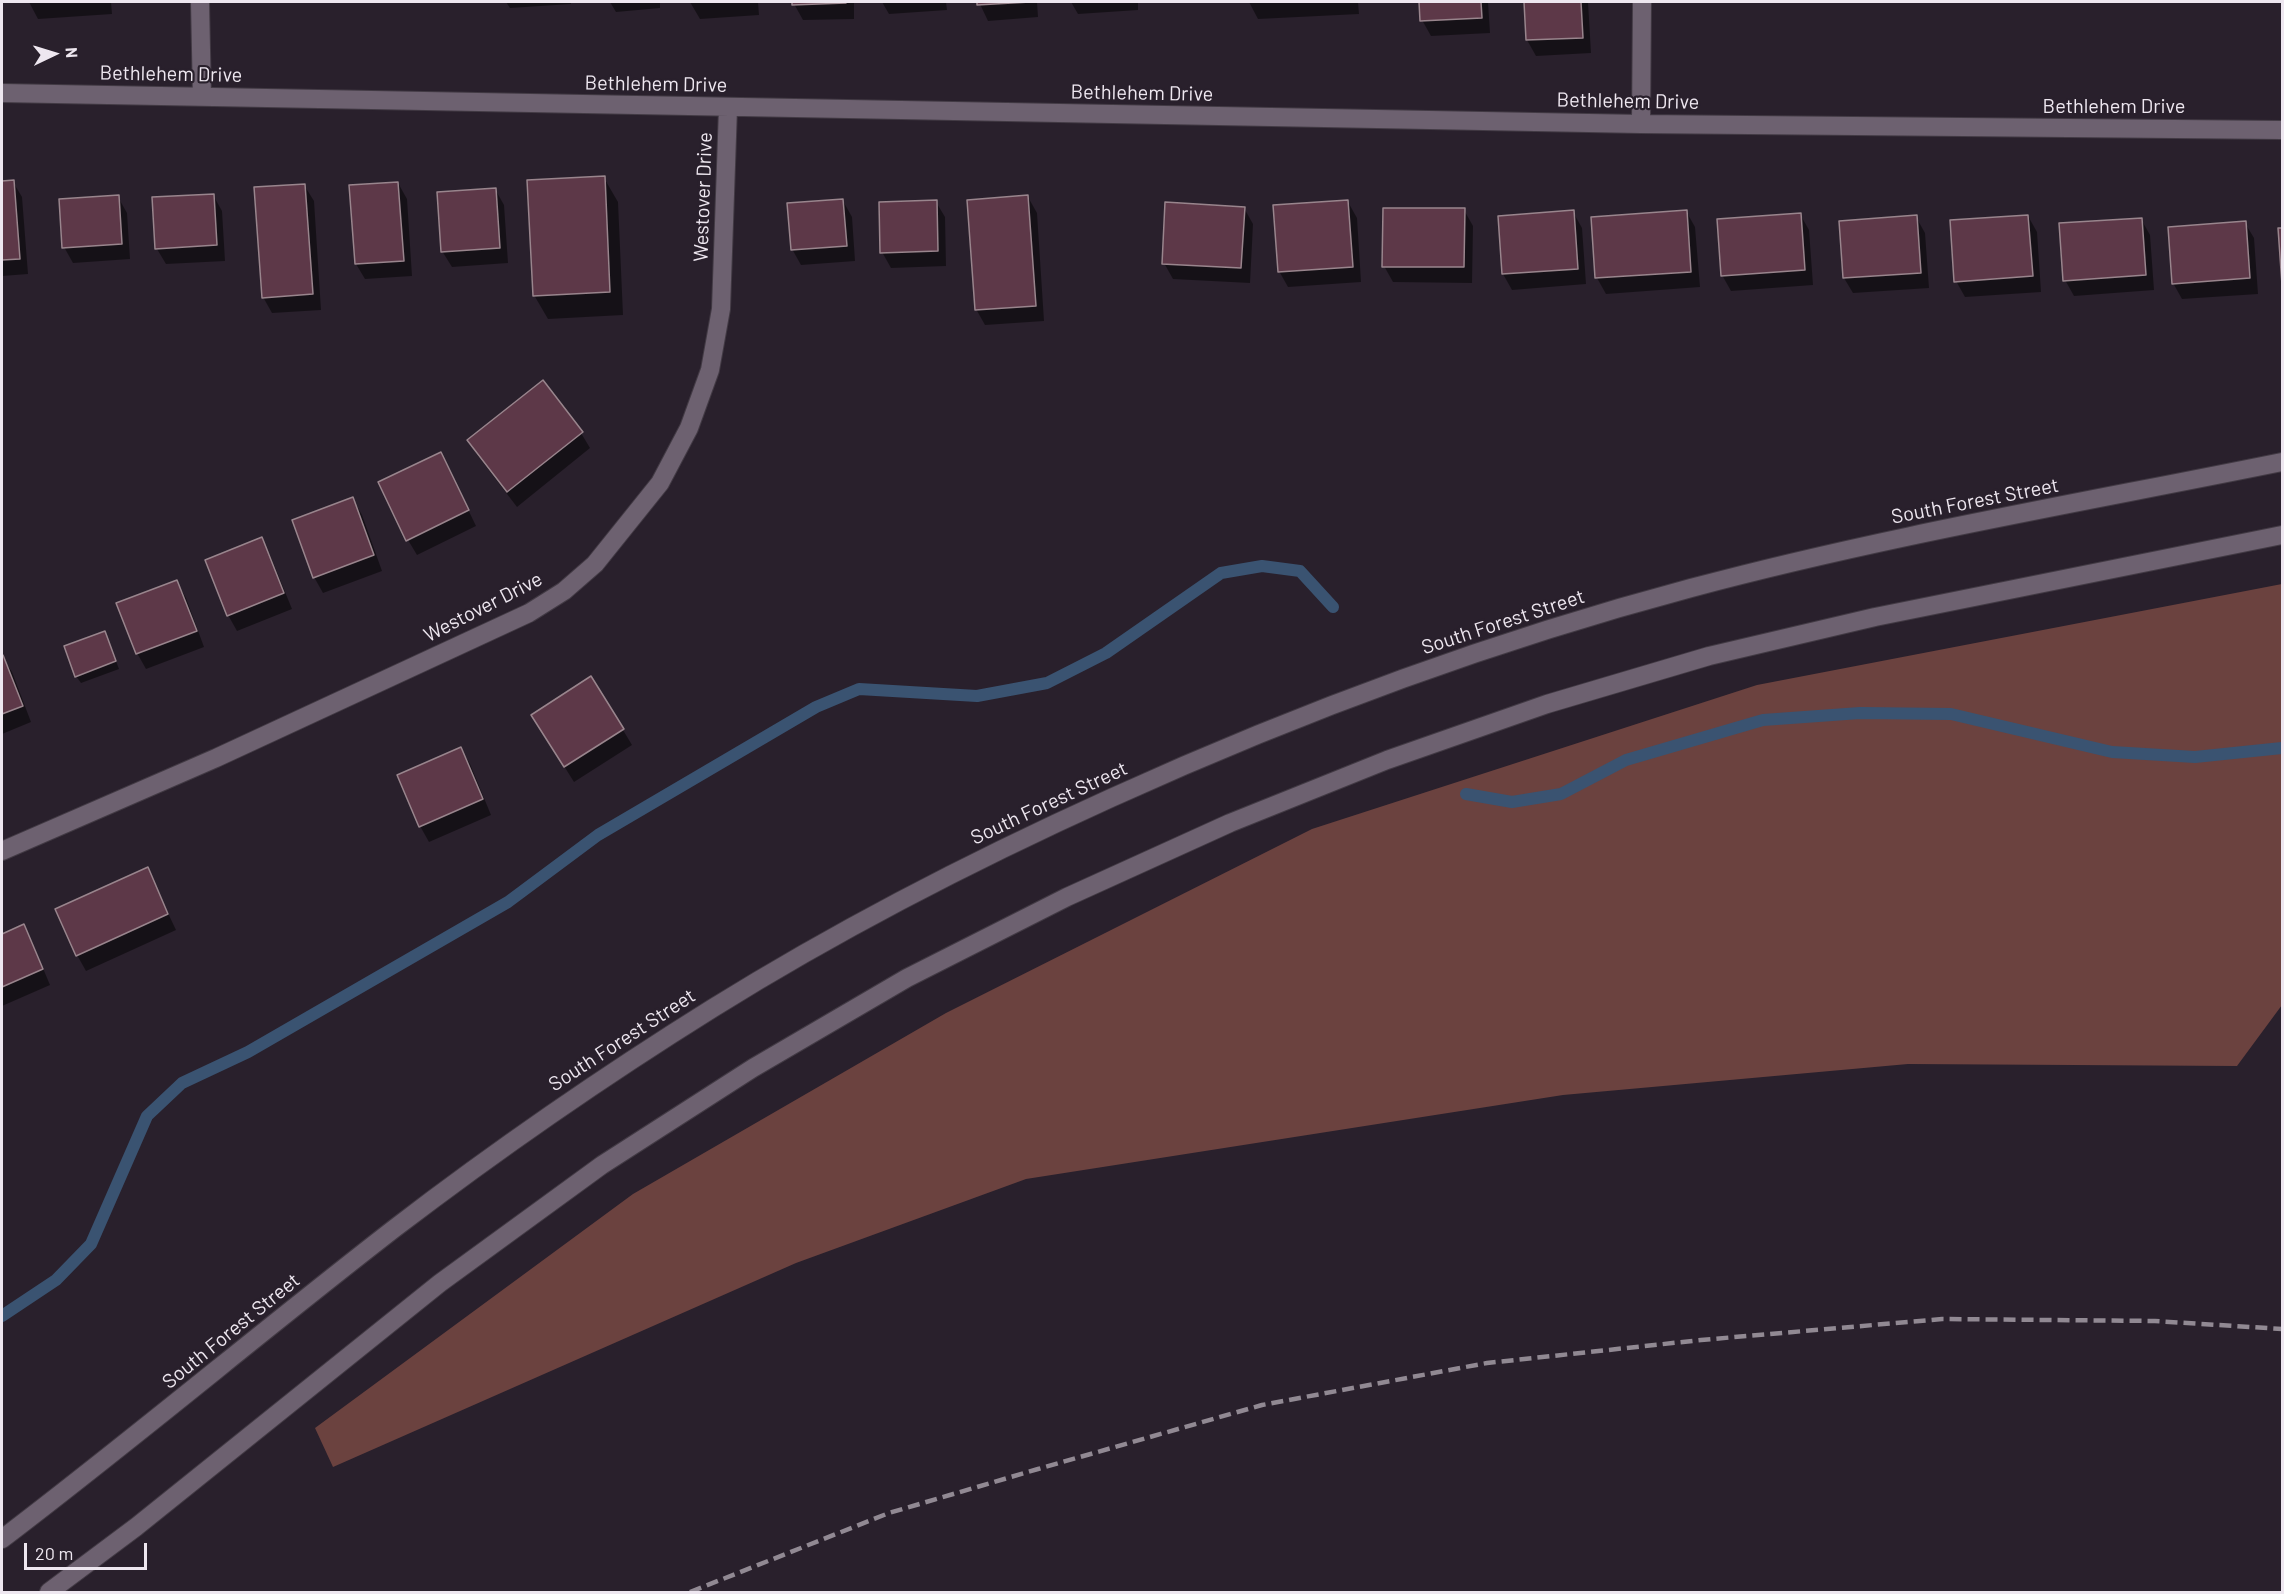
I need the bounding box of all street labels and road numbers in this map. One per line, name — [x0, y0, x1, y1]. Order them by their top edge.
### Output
street label: Bethlehem Drive — [99, 61, 243, 87]
street label: Bethlehem Drive — [584, 71, 728, 97]
street label: Bethlehem Drive — [1070, 80, 1214, 106]
street label: Bethlehem Drive — [1556, 88, 1700, 114]
street label: Bethlehem Drive — [2043, 94, 2185, 118]
street label: Westover Drive — [689, 132, 717, 262]
street label: South Forest Street — [1889, 473, 2061, 529]
street label: Westover Drive — [420, 567, 546, 647]
street label: South Forest Street — [1418, 584, 1588, 660]
street label: South Forest Street — [967, 756, 1131, 850]
street label: South Forest Street — [544, 984, 700, 1096]
street label: South Forest Street — [157, 1268, 305, 1394]

